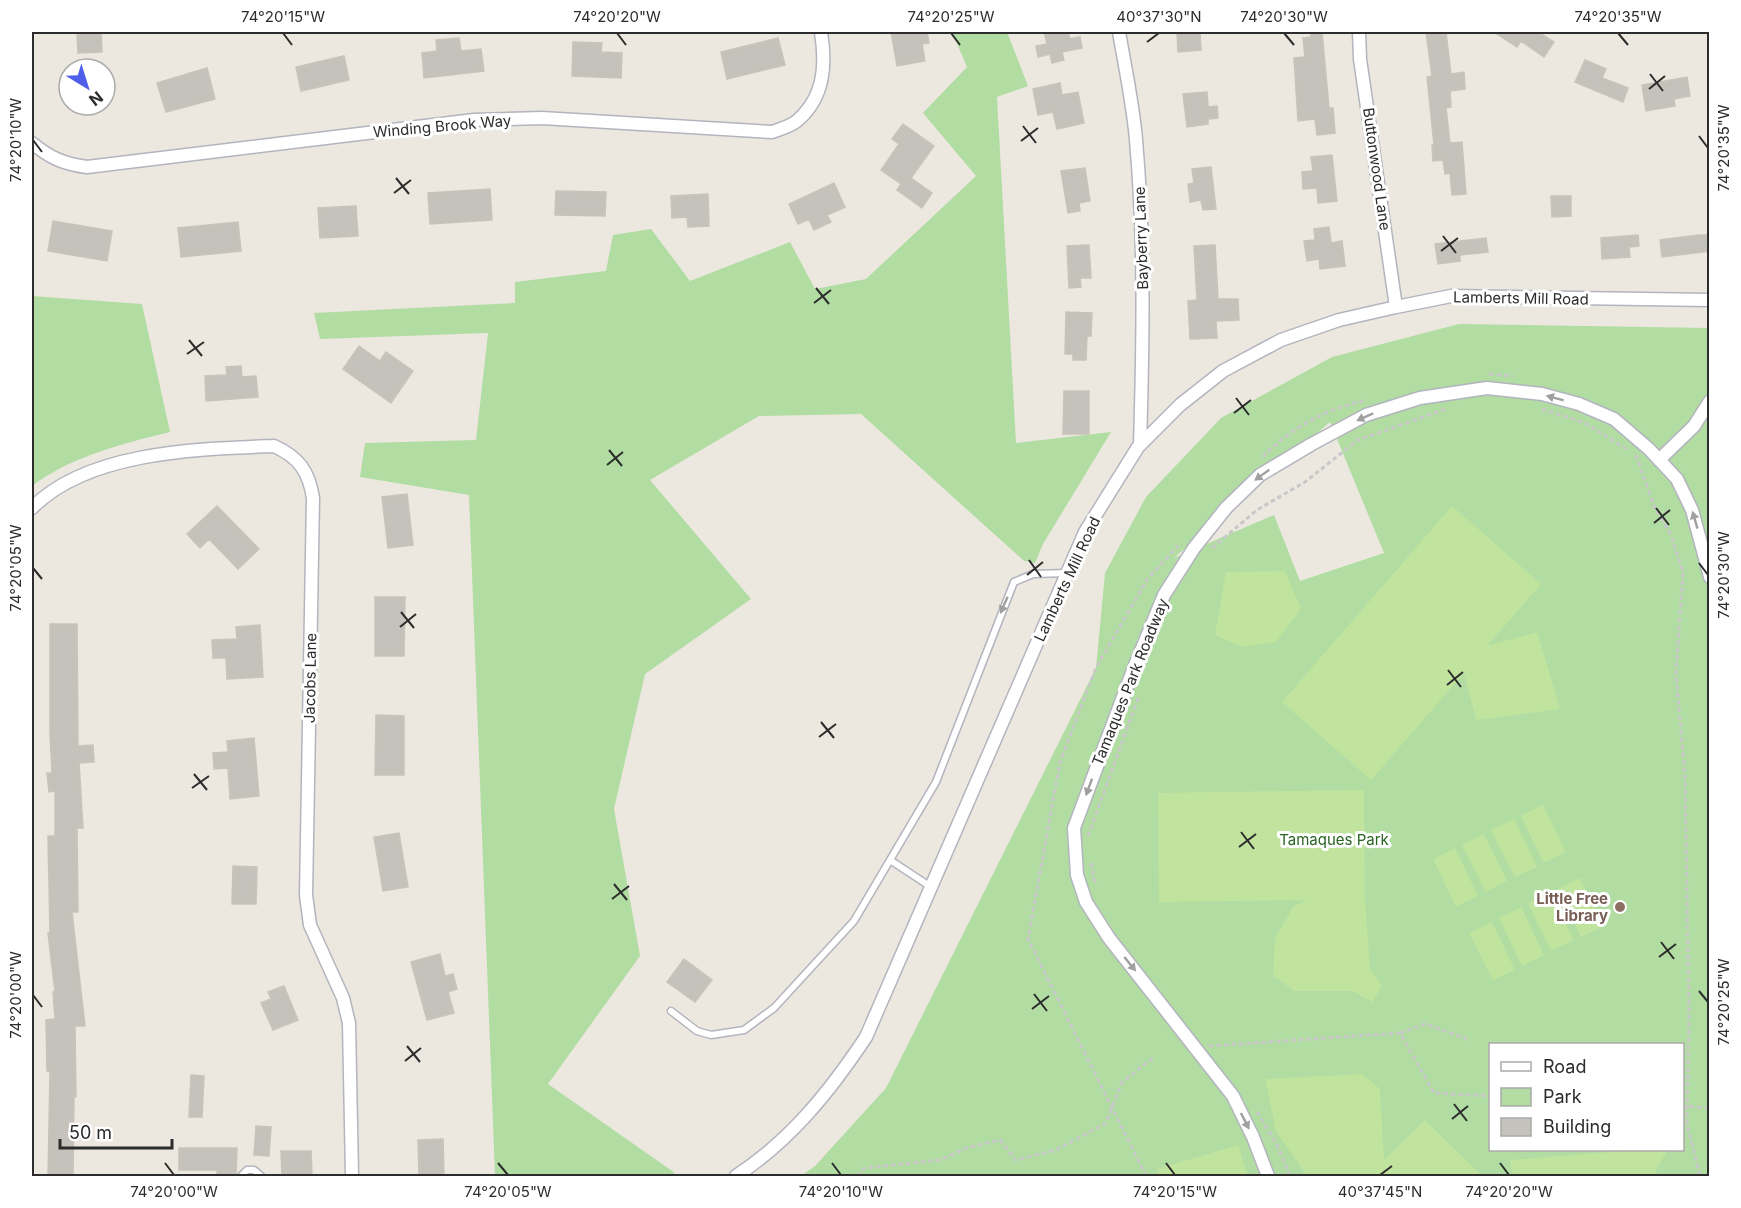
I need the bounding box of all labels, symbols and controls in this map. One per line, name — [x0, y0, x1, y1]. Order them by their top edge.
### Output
text: 74°20'15"W — [241, 7, 325, 26]
text: 74°20'20"W — [573, 7, 661, 26]
text: 74°20'25"W — [908, 7, 995, 26]
text: 40°37'30"N — [1116, 7, 1202, 26]
text: 74°20'30"W — [1240, 7, 1328, 26]
text: 74°20'35"W — [1574, 7, 1662, 26]
north arrow — [57, 57, 117, 117]
text: N — [85, 87, 107, 110]
text: 74°20'10"W — [6, 98, 25, 182]
text: 74°20'35"W — [1714, 104, 1733, 192]
street label: Buttonwood Lane — [1359, 106, 1395, 232]
street label: Winding Brook Way — [372, 110, 512, 142]
street label: Bayberry Lane — [1130, 186, 1152, 290]
street label: Lamberts Mill Road — [1453, 287, 1589, 309]
one-way arrow — [1546, 392, 1564, 402]
one-way arrow — [1356, 412, 1373, 421]
one-way arrow — [1255, 469, 1271, 481]
one-way arrow — [1690, 511, 1699, 529]
street label: Lamberts Mill Road — [1030, 514, 1104, 644]
text: 74°20'05"W — [6, 524, 25, 612]
text: 74°20'30"W — [1714, 531, 1733, 619]
street label: Tamaques Park Roadway — [1088, 595, 1173, 769]
one-way arrow — [999, 596, 1009, 614]
street label: Jacobs Lane — [300, 633, 320, 723]
one-way arrow — [1084, 779, 1094, 797]
park label: Tamaques Park — [1279, 830, 1390, 849]
place label: Little Free Library — [1536, 889, 1608, 925]
marker: Little Free Library — [1613, 900, 1627, 914]
text: 74°20'00"W — [6, 951, 25, 1039]
one-way arrow — [1123, 957, 1135, 972]
text: 74°20'25"W — [1714, 958, 1733, 1046]
legend — [1489, 1043, 1684, 1151]
text: Road — [1543, 1056, 1586, 1077]
text: Park — [1543, 1086, 1582, 1107]
scale bar — [60, 1112, 172, 1150]
one-way arrow — [1240, 1112, 1250, 1129]
text: Building — [1543, 1116, 1611, 1137]
text: 50 m — [69, 1122, 112, 1143]
text: 74°20'00"W — [130, 1182, 218, 1201]
text: 74°20'05"W — [464, 1182, 552, 1201]
text: 74°20'10"W — [799, 1182, 883, 1201]
text: 74°20'15"W — [1133, 1182, 1217, 1201]
text: 40°37'45"N — [1338, 1182, 1422, 1201]
text: 74°20'20"W — [1465, 1182, 1553, 1201]

